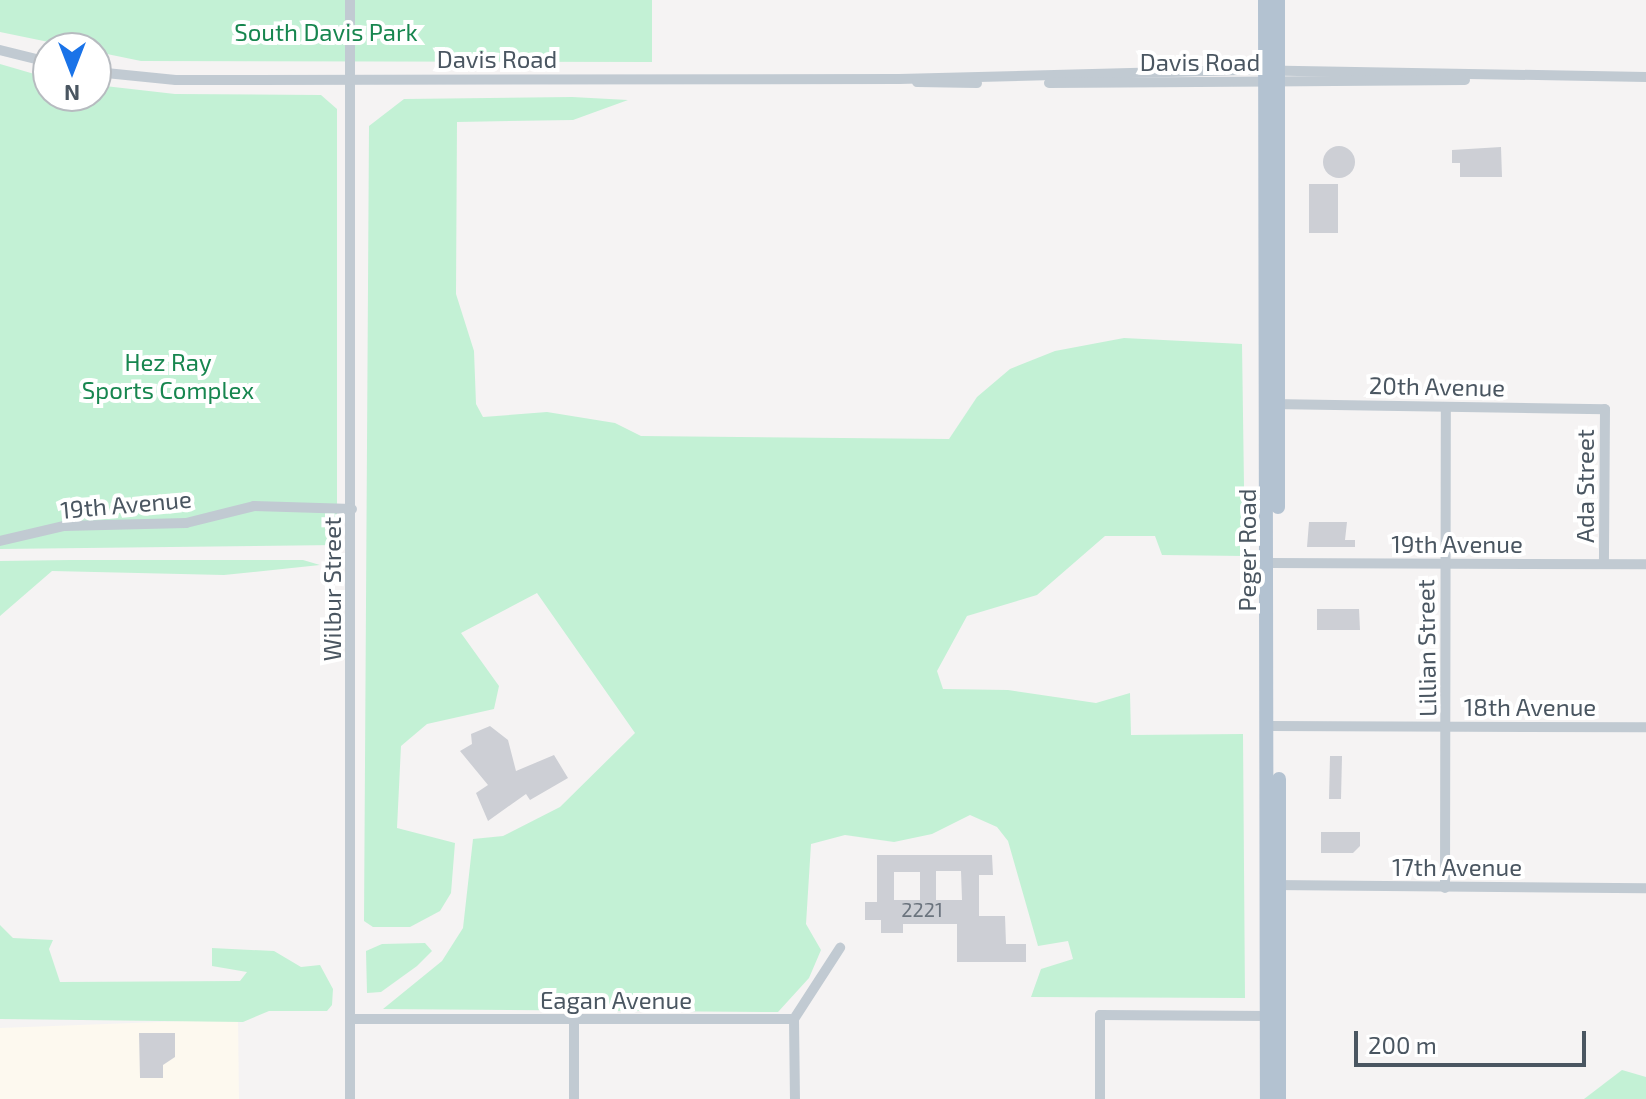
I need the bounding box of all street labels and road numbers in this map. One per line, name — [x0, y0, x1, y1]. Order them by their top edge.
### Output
street label: Davis Road — [437, 45, 557, 73]
street label: Davis Road — [1140, 48, 1260, 76]
street label: 20th Avenue — [1368, 370, 1506, 402]
street label: Ada Street — [1571, 429, 1599, 543]
street label: 19th Avenue — [59, 484, 193, 524]
street label: Peger Road — [1233, 488, 1261, 612]
street label: Wilbur Street — [318, 517, 346, 661]
street label: 19th Avenue — [1391, 530, 1523, 558]
street label: Lillian Street — [1410, 579, 1442, 717]
street label: 18th Avenue — [1464, 693, 1596, 721]
street label: 17th Avenue — [1392, 853, 1522, 881]
street label: Eagan Avenue — [540, 986, 692, 1014]

